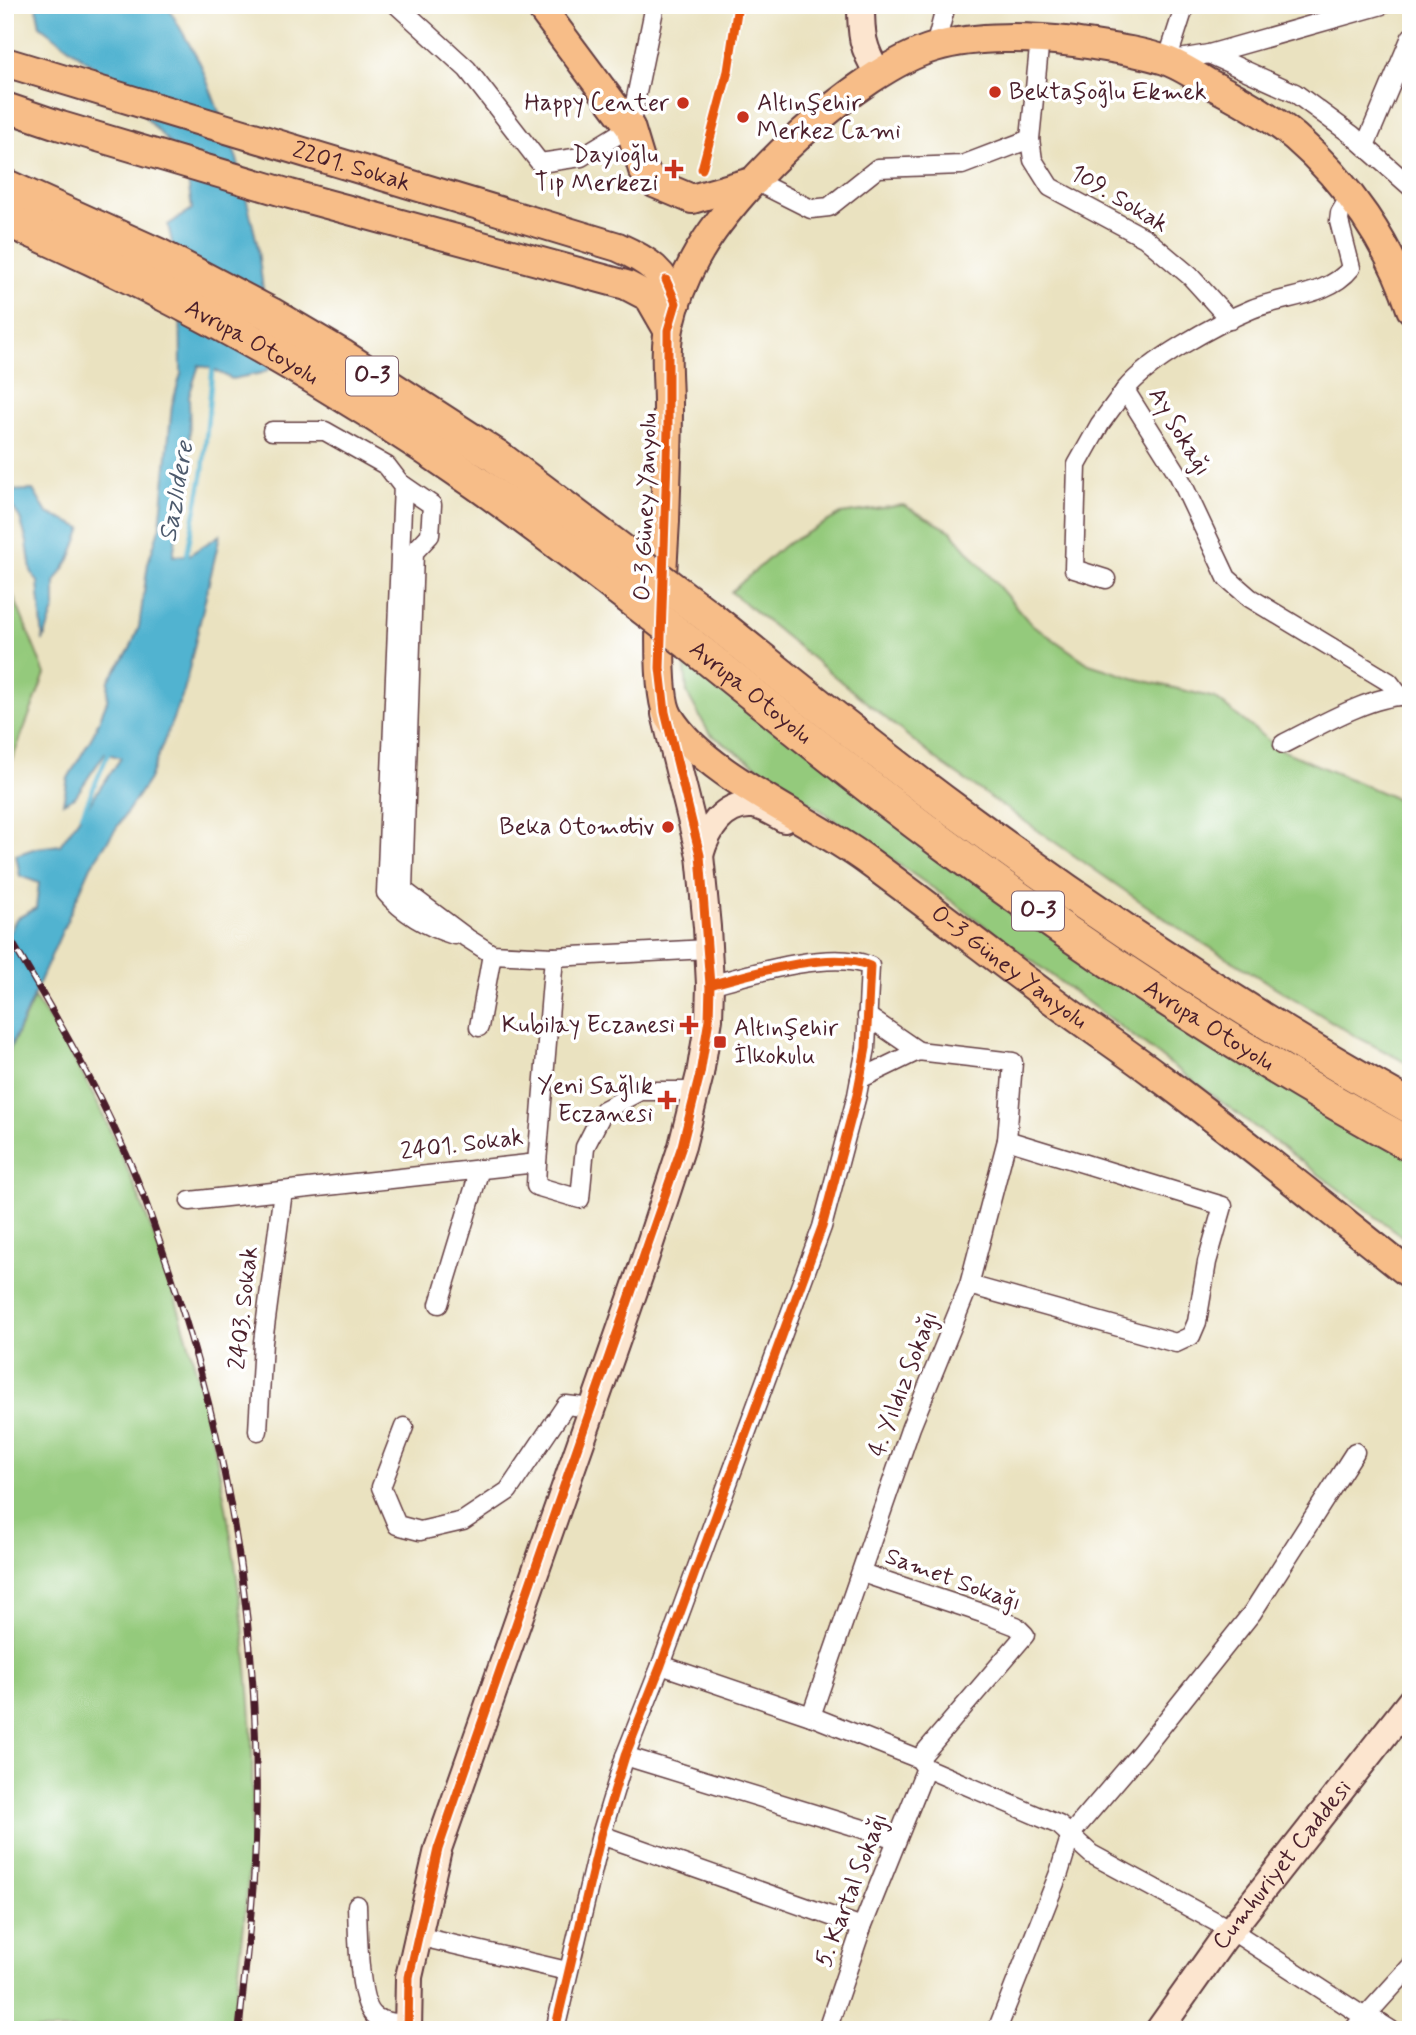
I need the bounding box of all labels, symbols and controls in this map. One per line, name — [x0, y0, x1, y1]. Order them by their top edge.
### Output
place label: Bektaşoğlu Ekmek — [1009, 77, 1207, 108]
marker: Bektaşoğlu Ekmek — [987, 84, 1003, 100]
place label: Happy Center — [524, 88, 669, 119]
place label: Altınşehir Merkez Cami — [757, 88, 901, 147]
marker: Happy Center — [675, 95, 691, 111]
marker: Altınşehir Merkez Cami — [735, 109, 751, 125]
street label: 2201. Sokak — [289, 134, 414, 199]
place label: Dayıoğlu Tıp Merkezi — [535, 140, 658, 199]
street label: 109. Sokak — [1064, 158, 1174, 240]
marker: Dayıoğlu Tıp Merkezi — [664, 159, 684, 179]
street label: Avrupa Otoyolu — [179, 292, 325, 392]
road number: O-3 — [346, 356, 398, 396]
street label: Ay Sokağı — [1140, 382, 1218, 482]
street label: O-3 Güney Yanyolu — [627, 412, 665, 602]
water label: Sazlıdere — [151, 438, 203, 545]
street label: Avrupa Otoyolu — [683, 634, 819, 751]
place label: Beka Otomotiv — [499, 812, 654, 843]
marker: Beka Otomotiv — [660, 819, 676, 835]
road number: O-3 — [1012, 891, 1064, 930]
street label: O-3 Güney Yanyolu — [925, 898, 1094, 1036]
street label: Avrupa Otoyolu — [1138, 973, 1280, 1078]
place label: Kubilay Eczanesi — [502, 1010, 675, 1041]
place label: Altınşehir İlkokulu — [734, 1013, 838, 1072]
marker: Kubilay Eczanesi — [681, 1017, 697, 1033]
marker: Altınşehir İlkokulu — [712, 1034, 728, 1050]
place label: Yeni Sağlık Eczanesi — [537, 1071, 653, 1130]
marker: Yeni Sağlık Eczanesi — [659, 1092, 675, 1108]
street label: 2401. Sokak — [399, 1122, 525, 1168]
street label: 2403. Sokak — [222, 1245, 266, 1371]
street label: 4. Yıldız Sokağı — [862, 1307, 946, 1461]
street label: Samet Sokağı — [881, 1541, 1025, 1619]
street label: Cumhuriyet Caddesi — [1205, 1773, 1359, 1956]
street label: 5. Kartal Sokağı — [808, 1808, 896, 1972]

